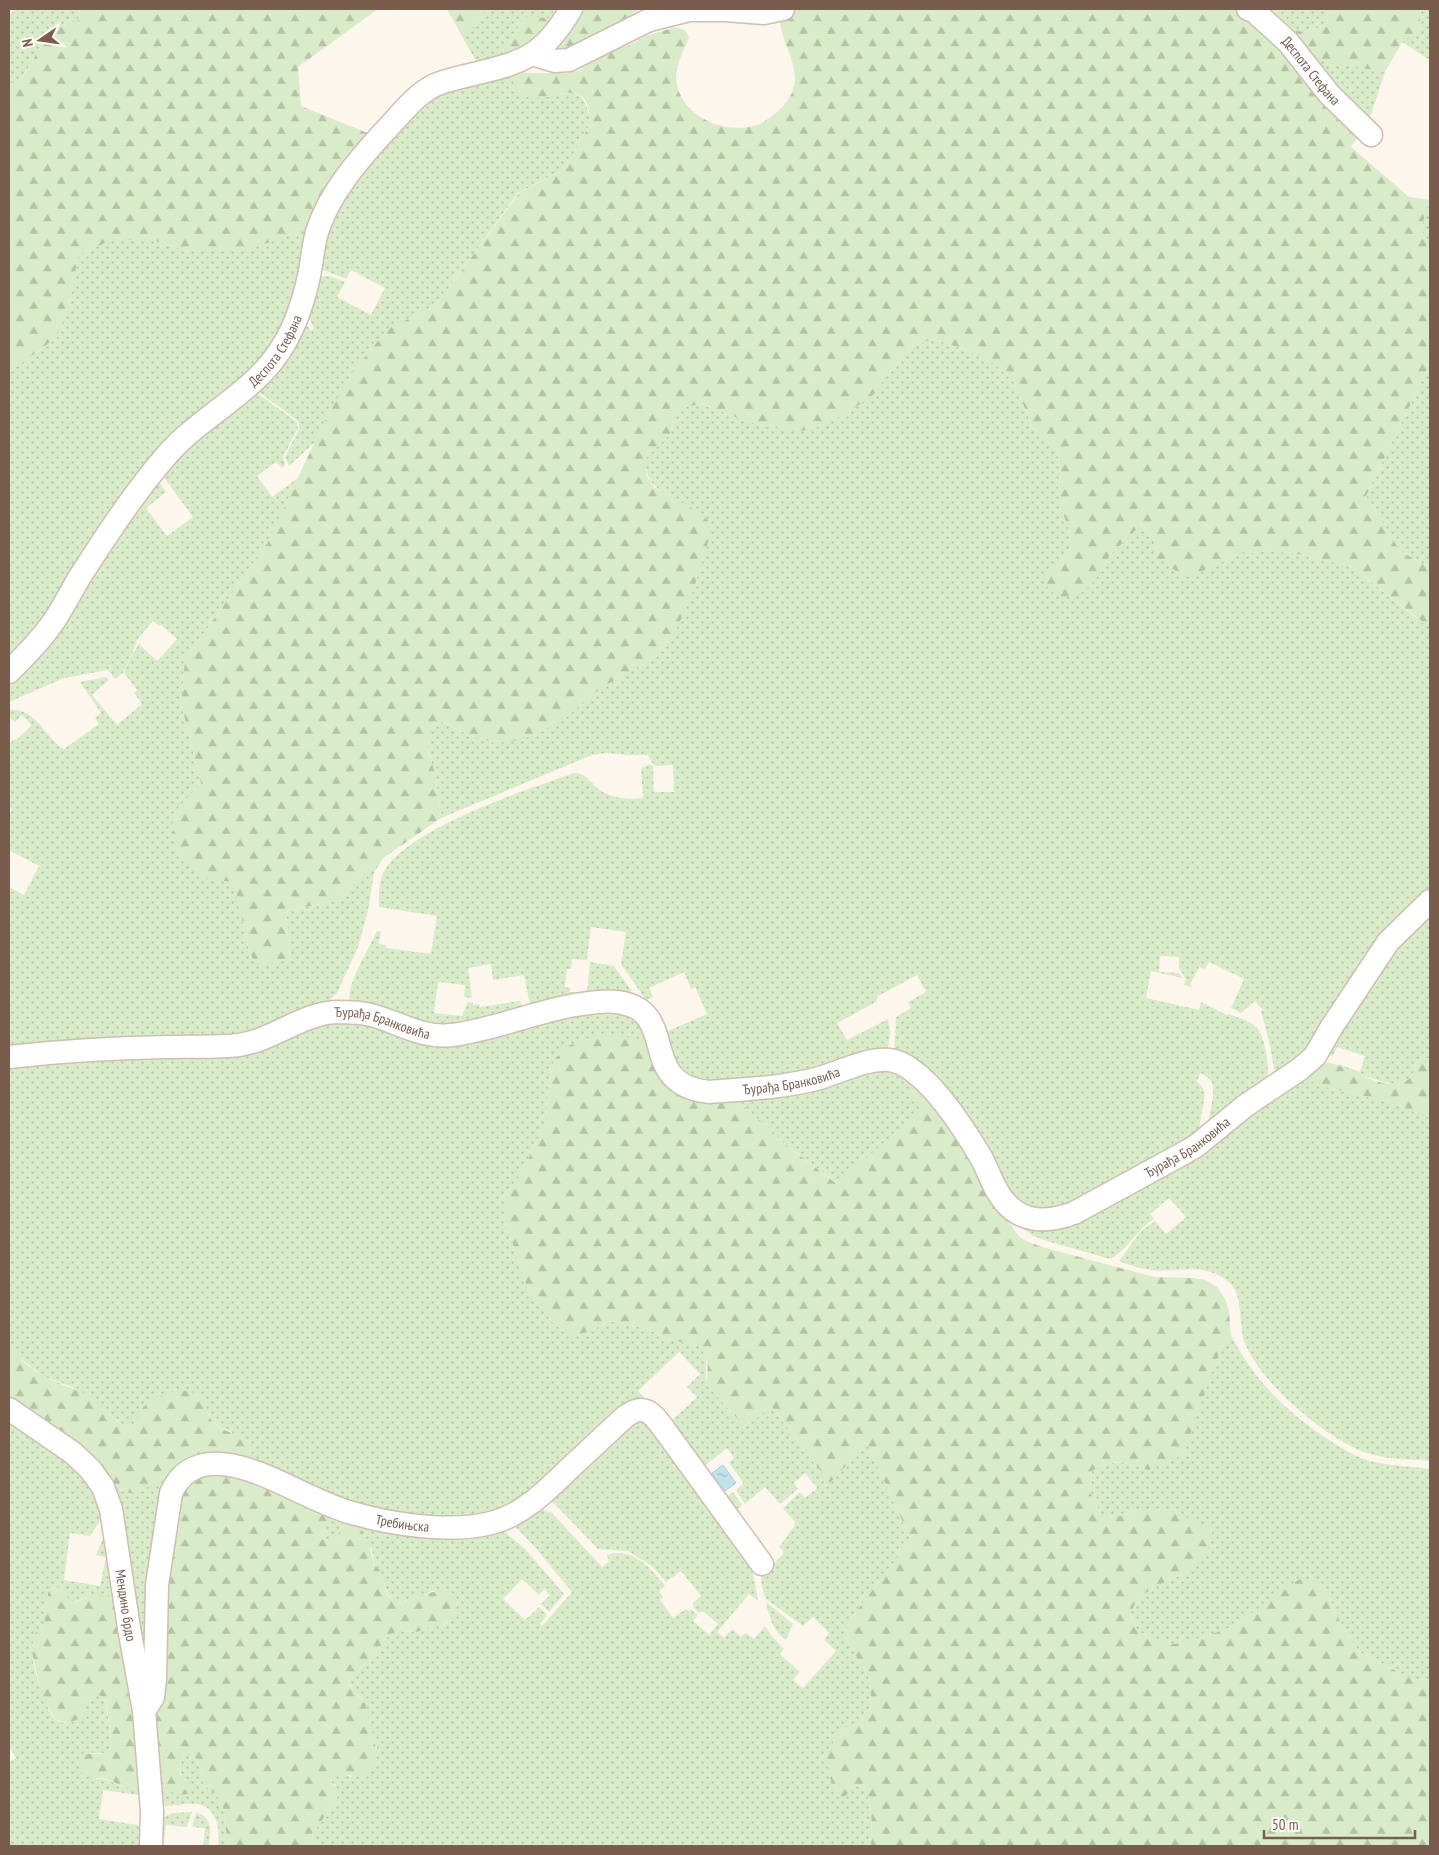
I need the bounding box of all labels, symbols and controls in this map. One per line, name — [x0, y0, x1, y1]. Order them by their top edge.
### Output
north arrow — [15, 15, 65, 65]
street label: Деспота Стефана — [1278, 32, 1344, 109]
text: N — [18, 37, 37, 49]
street label: Деспота Стефана — [245, 312, 306, 391]
street label: Ђурађа Бранковића — [334, 1003, 432, 1043]
street label: Ђурађа Бранковића — [742, 1063, 842, 1098]
street label: Ђурађа Бранковића — [1141, 1113, 1234, 1182]
street label: Требињска — [374, 1510, 430, 1536]
street label: Мендино брдо — [111, 1568, 140, 1643]
scale bar — [1264, 1808, 1415, 1840]
text: 50 m — [1272, 1815, 1298, 1834]

